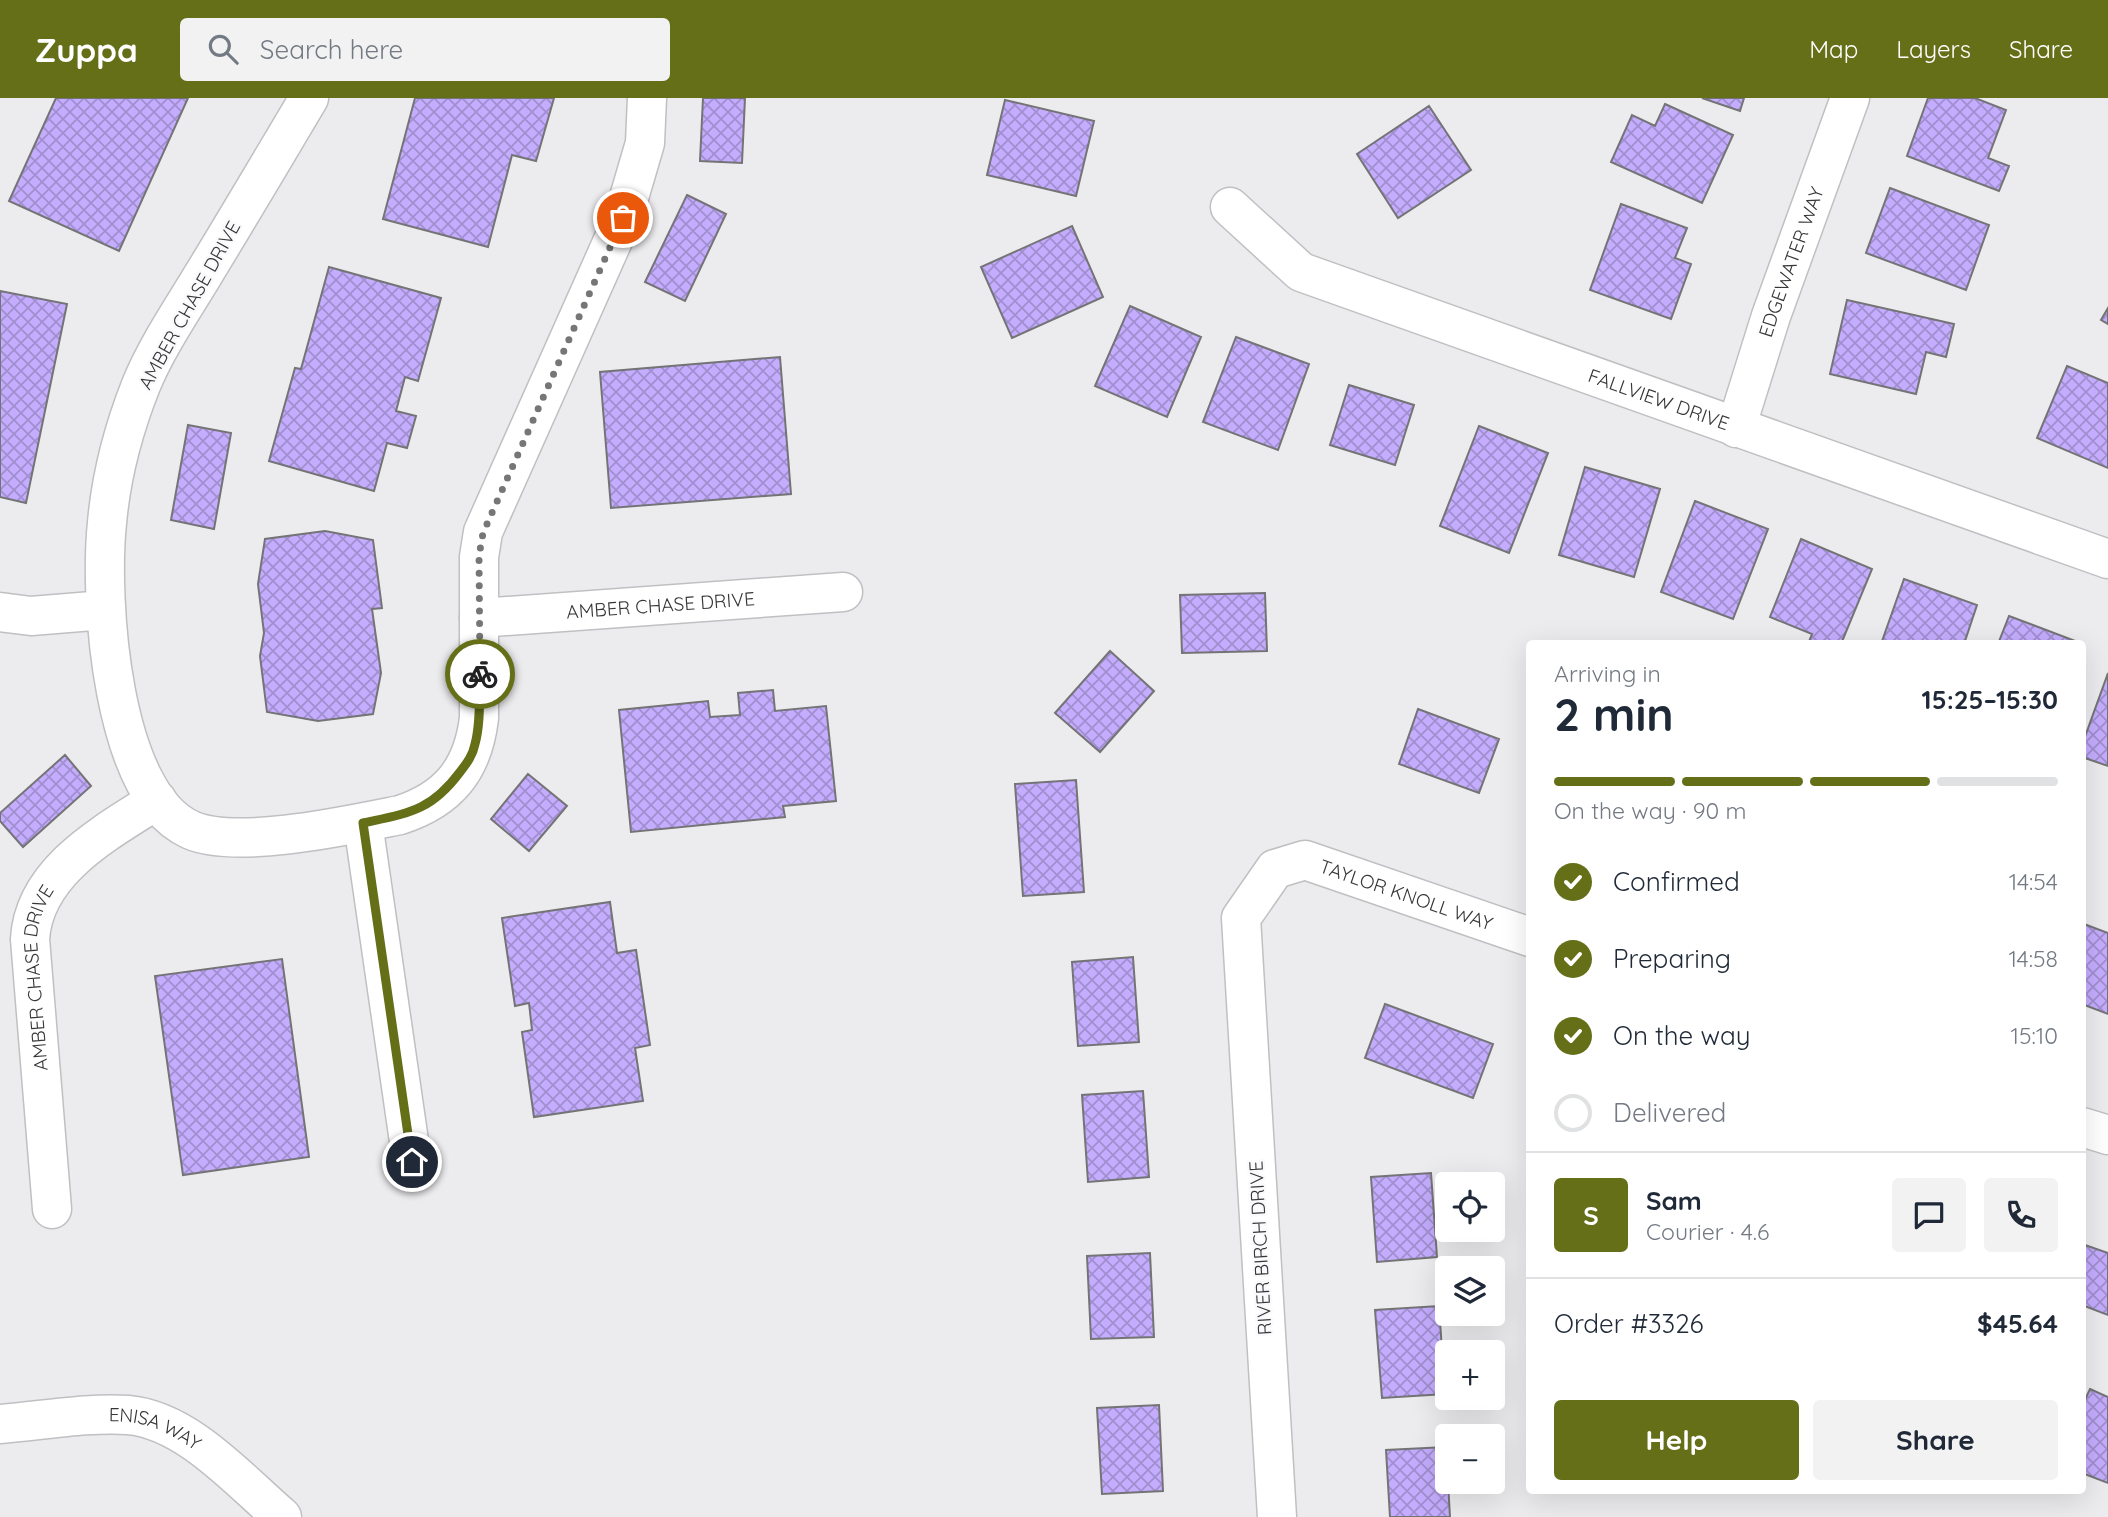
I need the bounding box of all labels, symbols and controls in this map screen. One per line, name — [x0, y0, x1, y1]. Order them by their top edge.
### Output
search box — [180, 18, 670, 81]
text: Zuppa — [35, 29, 138, 70]
icon: search — [204, 30, 242, 68]
text: Search here — [260, 33, 403, 66]
text: Map — [1809, 34, 1858, 64]
text: Layers — [1896, 34, 1971, 64]
text: Share — [2009, 34, 2073, 64]
street label: EDGEWATER WAY — [1753, 183, 1829, 340]
pin — [593, 188, 653, 248]
icon: bag — [604, 199, 642, 237]
street label: AMBER CHASE DRIVE — [133, 217, 245, 393]
street label: FALLVIEW DRIVE — [1585, 363, 1733, 435]
street label: AMBER CHASE DRIVE — [566, 586, 756, 624]
courier — [445, 639, 515, 709]
icon: bike — [461, 655, 499, 693]
text: Arriving in — [1554, 659, 1661, 688]
text: 15:25–15:30 — [1922, 683, 2058, 716]
text: 2 min — [1554, 685, 1674, 743]
text: On the way · 90 m — [1554, 796, 1747, 825]
street label: TAYLOR KNOLL WAY — [1316, 854, 1496, 936]
icon: check — [1554, 863, 1592, 901]
text: Confirmed — [1613, 865, 1740, 898]
text: 14:54 — [2009, 867, 2058, 896]
street label: AMBER CHASE DRIVE — [18, 880, 59, 1072]
icon: check — [1554, 940, 1592, 978]
text: Preparing — [1613, 942, 1731, 975]
text: 14:58 — [2008, 944, 2058, 973]
icon: check — [1554, 1017, 1592, 1055]
text: On the way — [1613, 1019, 1751, 1052]
text: 15:10 — [2010, 1021, 2058, 1050]
text: Delivered — [1613, 1096, 1726, 1129]
pin — [382, 1132, 442, 1192]
icon: home — [393, 1143, 431, 1181]
street label: RIVER BIRCH DRIVE — [1243, 1160, 1277, 1336]
map controls — [1435, 1172, 1505, 1494]
button: locate — [1435, 1172, 1505, 1242]
button: chat — [1892, 1178, 1966, 1252]
button: phone — [1984, 1178, 2058, 1252]
text: Sam — [1646, 1184, 1702, 1217]
text: S — [1583, 1199, 1599, 1232]
text: Courier · 4.6 — [1646, 1217, 1769, 1246]
button: layers — [1435, 1256, 1505, 1326]
text: Order #3326 — [1554, 1307, 1704, 1340]
text: $45.64 — [1977, 1307, 2058, 1340]
button: + — [1435, 1340, 1505, 1410]
button: Help — [1554, 1400, 1799, 1480]
button: Share — [1813, 1400, 2058, 1480]
street label: ENISA WAY — [109, 1402, 206, 1455]
button: − — [1435, 1424, 1505, 1494]

